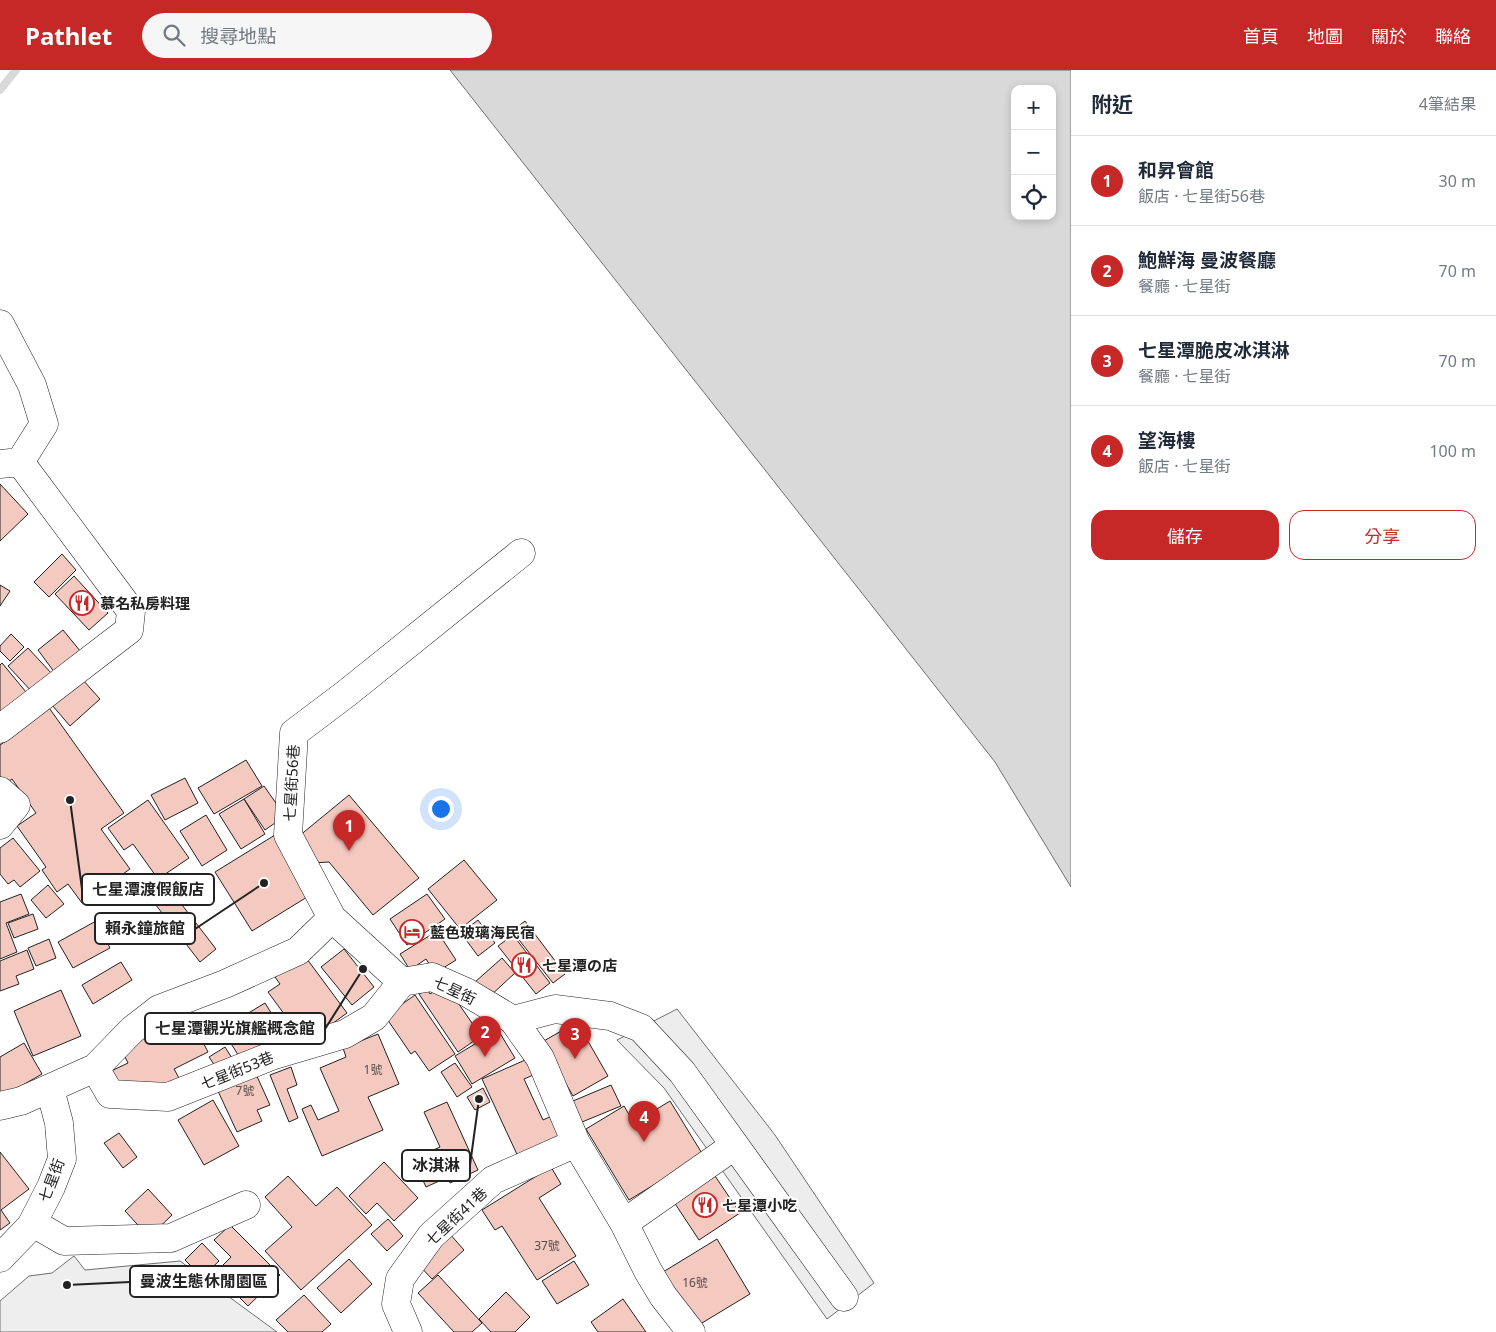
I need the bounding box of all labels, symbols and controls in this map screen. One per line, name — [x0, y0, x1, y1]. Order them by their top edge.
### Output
search box — [142, 13, 492, 58]
text: Pathlet — [25, 19, 112, 52]
icon: search — [160, 21, 188, 49]
text: 搜尋地點 — [200, 23, 276, 49]
text: 首頁 — [1243, 24, 1279, 48]
text: 地圖 — [1307, 24, 1343, 48]
text: 關於 — [1371, 24, 1407, 48]
text: 聯絡 — [1435, 24, 1471, 48]
map controls — [1011, 85, 1056, 220]
button: + — [1011, 85, 1056, 130]
text: 附近 — [1091, 90, 1133, 118]
text: 4筆結果 — [1419, 93, 1476, 115]
button: − — [1011, 130, 1056, 175]
text: 和昇會館 — [1138, 157, 1214, 183]
text: 1 — [1102, 170, 1112, 192]
text: 30 m — [1439, 170, 1476, 192]
button: locate — [1011, 175, 1056, 220]
text: 飯店 · 七星街56巷 — [1138, 185, 1265, 207]
text: 鮑鮮海 曼波餐廳 — [1138, 247, 1276, 273]
text: 2 — [1102, 260, 1112, 282]
text: 70 m — [1439, 260, 1476, 282]
text: 餐廳 · 七星街 — [1138, 275, 1231, 297]
text: 七星潭脆皮冰淇淋 — [1138, 337, 1290, 363]
text: 3 — [1102, 350, 1112, 372]
text: 70 m — [1439, 350, 1476, 372]
text: 餐廳 · 七星街 — [1138, 365, 1231, 387]
text: 望海樓 — [1138, 427, 1195, 453]
text: 4 — [1102, 440, 1112, 462]
text: 100 m — [1429, 440, 1476, 462]
text: 飯店 · 七星街 — [1138, 455, 1231, 477]
button: 儲存 — [1091, 510, 1279, 560]
button: 分享 — [1289, 510, 1476, 560]
restaurant icon: 慕名私房料理 — [69, 590, 95, 616]
place label: 慕名私房料理 — [100, 593, 190, 613]
street label: 七星街56巷 — [279, 744, 303, 822]
your location — [428, 796, 454, 822]
pin: 1 — [333, 810, 365, 851]
callout: 七星潭渡假飯店 — [82, 874, 214, 905]
text: 七星潭渡假飯店 — [92, 878, 204, 900]
callout: 賴永鐘旅館 — [95, 913, 195, 944]
text: 賴永鐘旅館 — [105, 917, 185, 939]
hotel icon: 藍色玻璃海民宿 — [399, 919, 425, 945]
place label: 藍色玻璃海民宿 — [430, 922, 535, 942]
restaurant icon: 七星潭の店 — [511, 952, 537, 978]
place label: 七星潭の店 — [542, 955, 617, 975]
street label: 七星街 — [430, 971, 480, 1009]
callout: 七星潭觀光旗艦概念館 — [145, 1013, 325, 1044]
pin: 2 — [469, 1016, 501, 1057]
text: 七星潭觀光旗艦概念館 — [155, 1017, 315, 1039]
pin: 3 — [559, 1018, 591, 1059]
street label: 七星街53巷 — [197, 1046, 277, 1094]
house number: 1號 — [364, 1061, 382, 1078]
house number: 7號 — [236, 1082, 254, 1099]
pin: 4 — [628, 1101, 660, 1142]
callout: 冰淇淋 — [402, 1150, 470, 1181]
text: 冰淇淋 — [412, 1154, 460, 1176]
street label: 七星街 — [34, 1155, 68, 1205]
street label: 七星街41巷 — [421, 1182, 491, 1250]
restaurant icon: 七星潭小吃 — [692, 1192, 718, 1218]
place label: 七星潭小吃 — [722, 1195, 797, 1215]
house number: 37號 — [534, 1237, 560, 1254]
callout: 曼波生態休閒園區 — [130, 1266, 278, 1297]
text: 曼波生態休閒園區 — [140, 1270, 268, 1292]
house number: 16號 — [682, 1274, 708, 1291]

